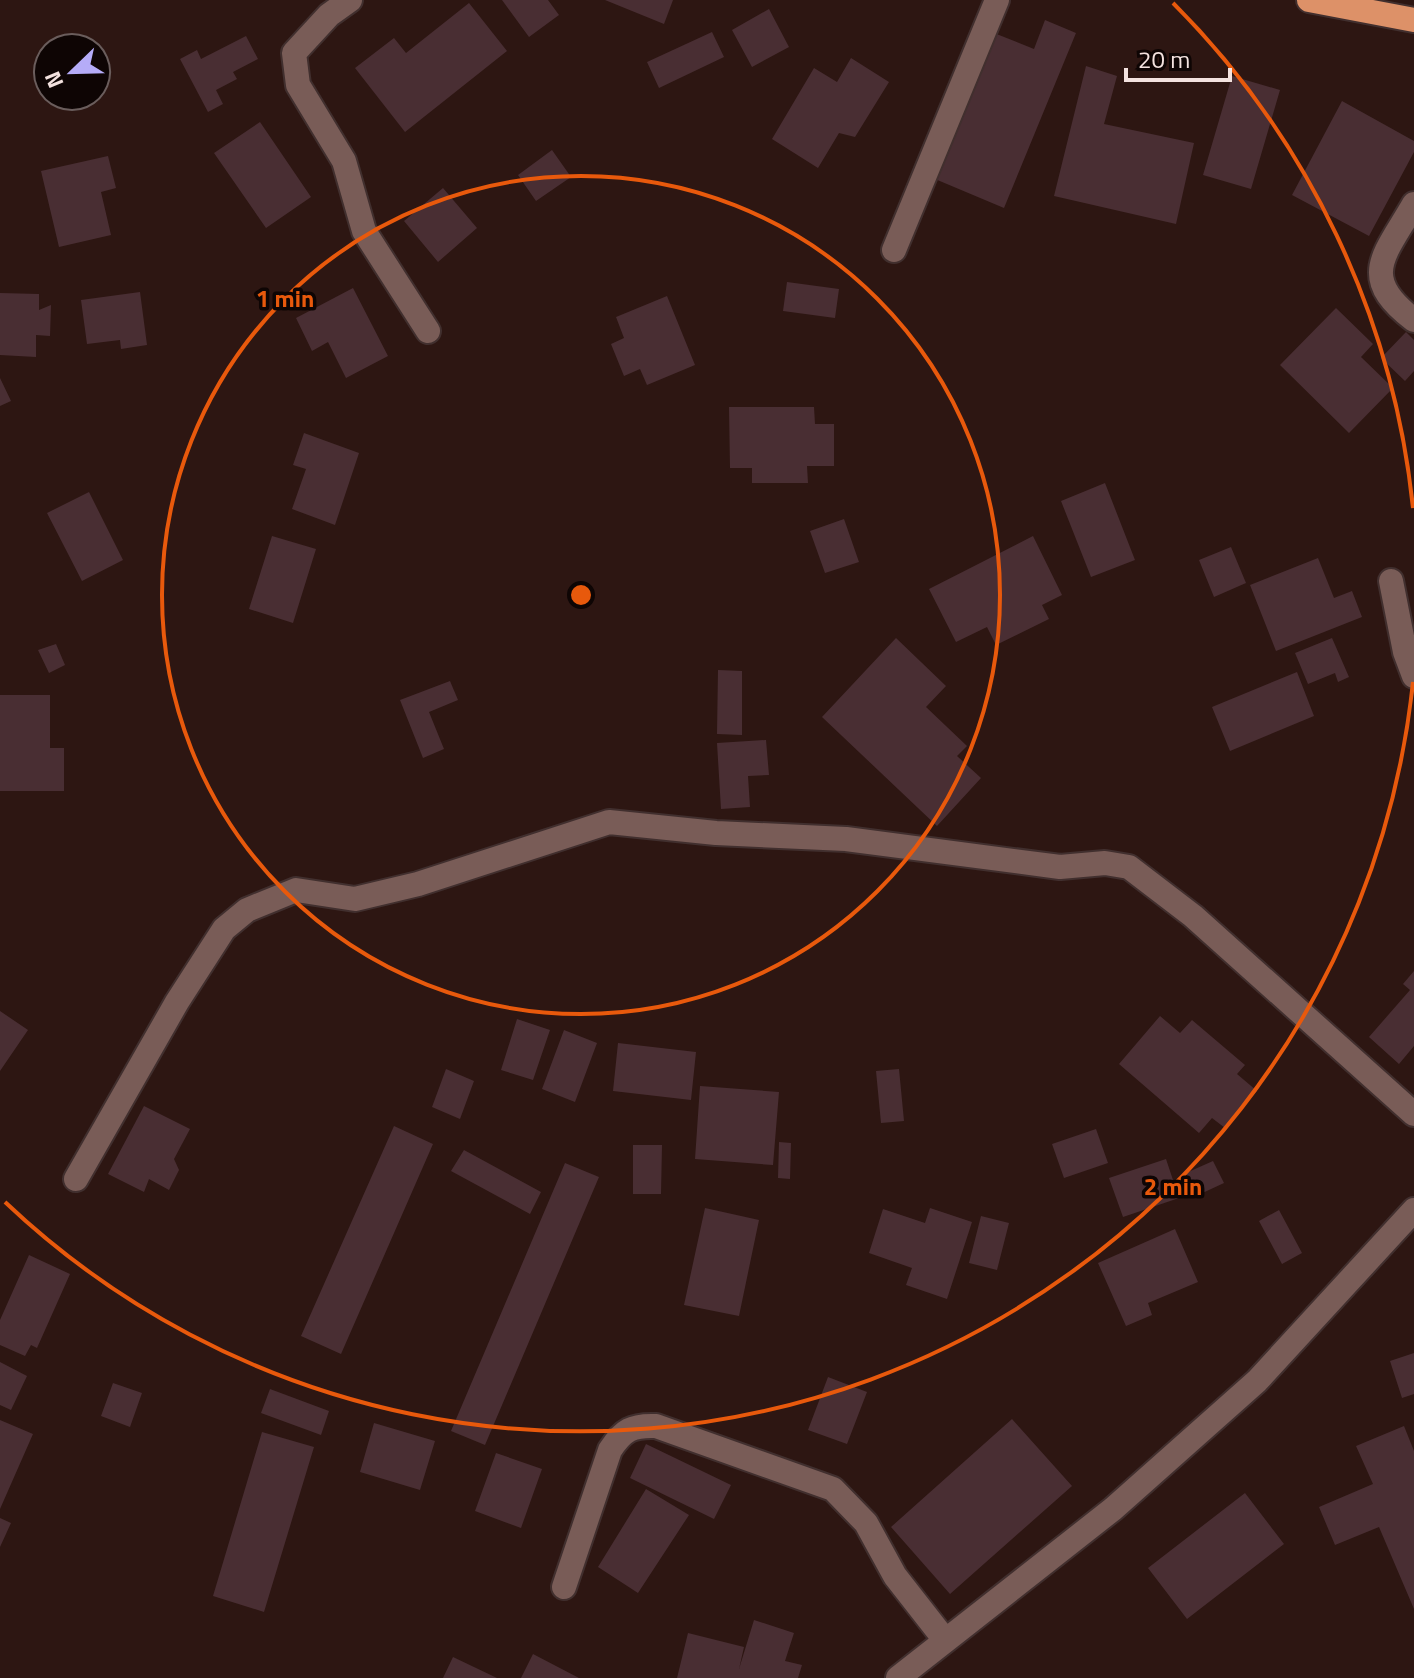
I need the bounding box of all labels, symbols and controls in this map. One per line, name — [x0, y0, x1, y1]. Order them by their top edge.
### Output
north arrow — [32, 32, 112, 112]
scale bar — [1126, 32, 1230, 82]
text: 20 m — [1138, 41, 1190, 77]
text: N — [35, 66, 72, 93]
text: 1 min — [256, 280, 314, 316]
centre of rings — [567, 581, 595, 609]
text: 2 min — [1144, 1168, 1202, 1204]

